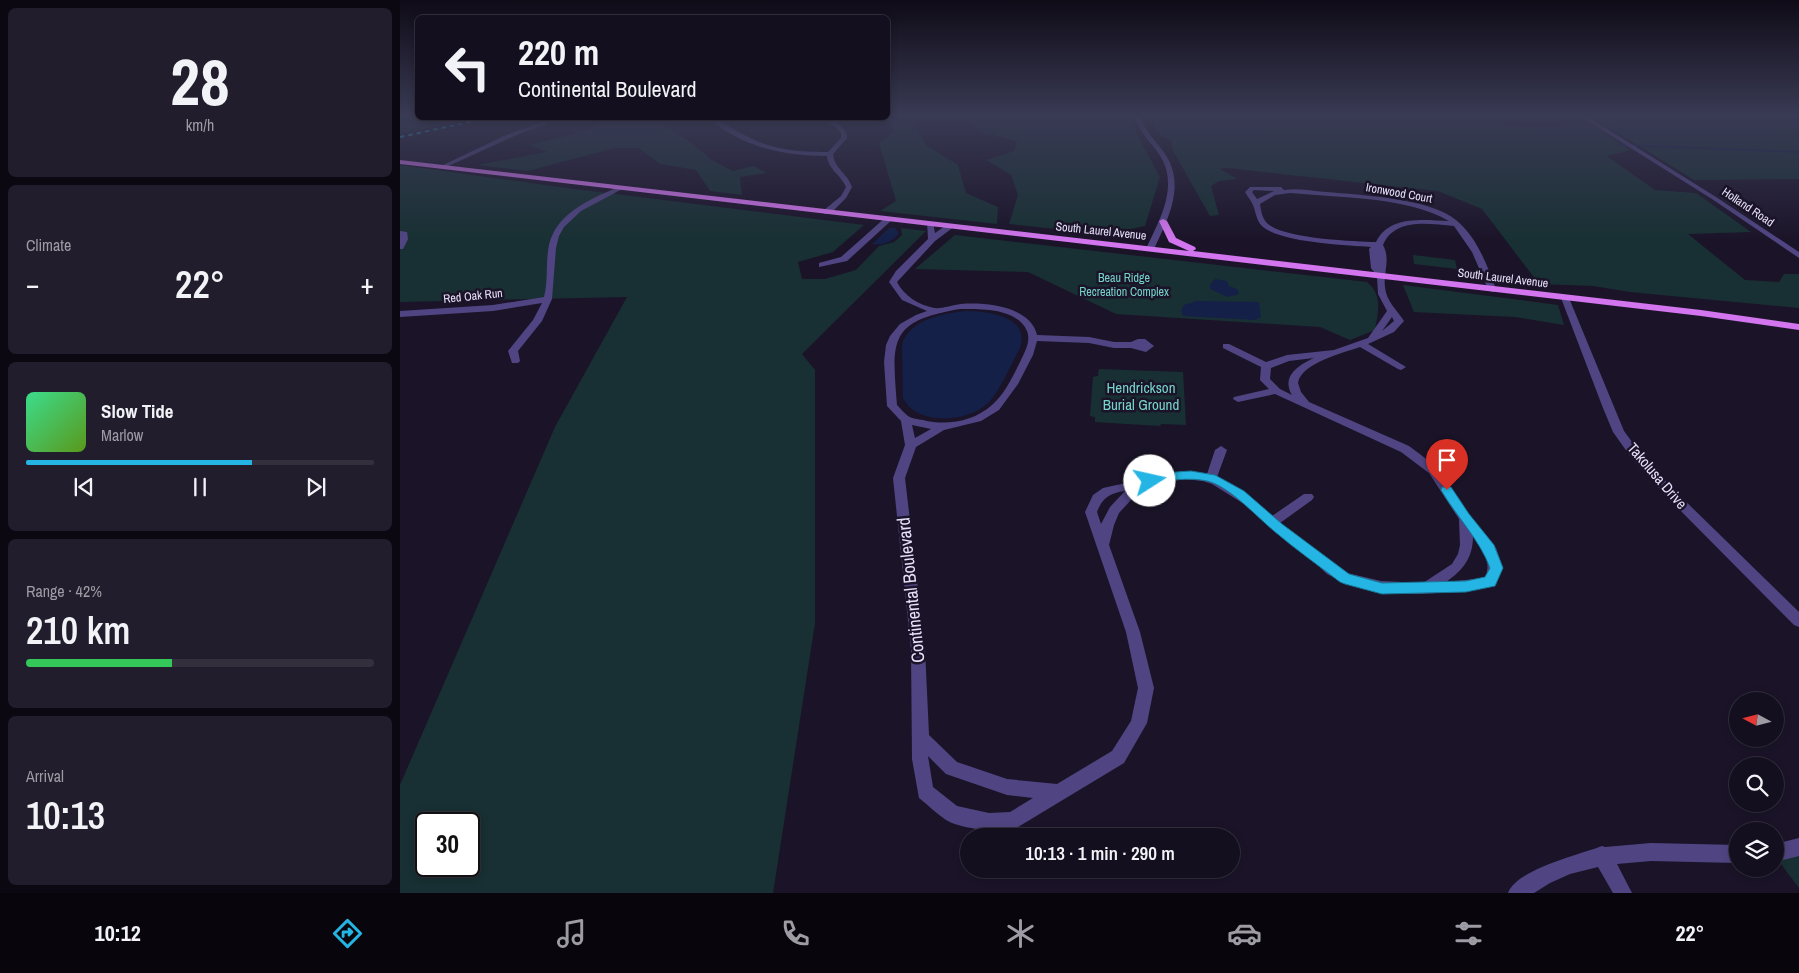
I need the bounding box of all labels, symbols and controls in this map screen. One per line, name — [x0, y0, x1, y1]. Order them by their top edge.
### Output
text: 220 m — [518, 29, 599, 76]
icon: left — [435, 35, 500, 100]
text: 28 — [170, 38, 230, 125]
text: Continental Boulevard — [518, 74, 697, 104]
text: km/h — [186, 114, 214, 136]
street label: Ironwood Court — [1364, 179, 1434, 207]
street label: Holland Road — [1719, 184, 1777, 230]
street label: South Laurel Avenue — [1055, 218, 1147, 244]
text: Climate — [26, 234, 71, 256]
text: 22° — [175, 259, 225, 310]
text: − — [26, 265, 39, 303]
text: + — [361, 265, 374, 303]
street label: South Laurel Avenue — [1457, 265, 1549, 291]
park label: Beau Ridge Recreation Complex — [1079, 270, 1169, 300]
street label: Red Oak Run — [443, 285, 503, 307]
park label: Hendrickson Burial Ground — [1103, 377, 1179, 415]
text: Slow Tide — [101, 398, 173, 424]
text: Marlow — [101, 424, 143, 446]
street label: Takolusa Drive — [1623, 438, 1692, 513]
pin — [1426, 439, 1468, 490]
icon: arrive — [1433, 446, 1461, 474]
position arrow — [1123, 454, 1175, 506]
icon: previous — [70, 473, 98, 501]
icon: pause — [186, 473, 214, 501]
icon: next — [302, 473, 330, 501]
street label: Continental Boulevard — [890, 516, 931, 664]
text: Range · 42% — [26, 580, 102, 602]
text: 210 km — [26, 605, 130, 656]
north arrow — [1729, 692, 1784, 748]
map controls — [1729, 692, 1784, 877]
button: search — [1729, 757, 1784, 812]
text: Arrival — [26, 765, 64, 787]
text: 10:13 — [26, 790, 105, 841]
speed limit sign: 30 — [415, 812, 480, 877]
button: layers — [1729, 822, 1784, 877]
text: 10:13 · 1 min · 290 m — [1025, 840, 1175, 866]
icon: directions — [330, 916, 365, 951]
icon: music — [554, 916, 589, 951]
icon: phone — [778, 916, 813, 951]
icon: climate — [1003, 916, 1038, 951]
icon: car — [1227, 916, 1262, 951]
icon: filters — [1451, 916, 1486, 951]
text: 10:12 — [95, 918, 141, 948]
text: 22° — [1675, 918, 1704, 948]

